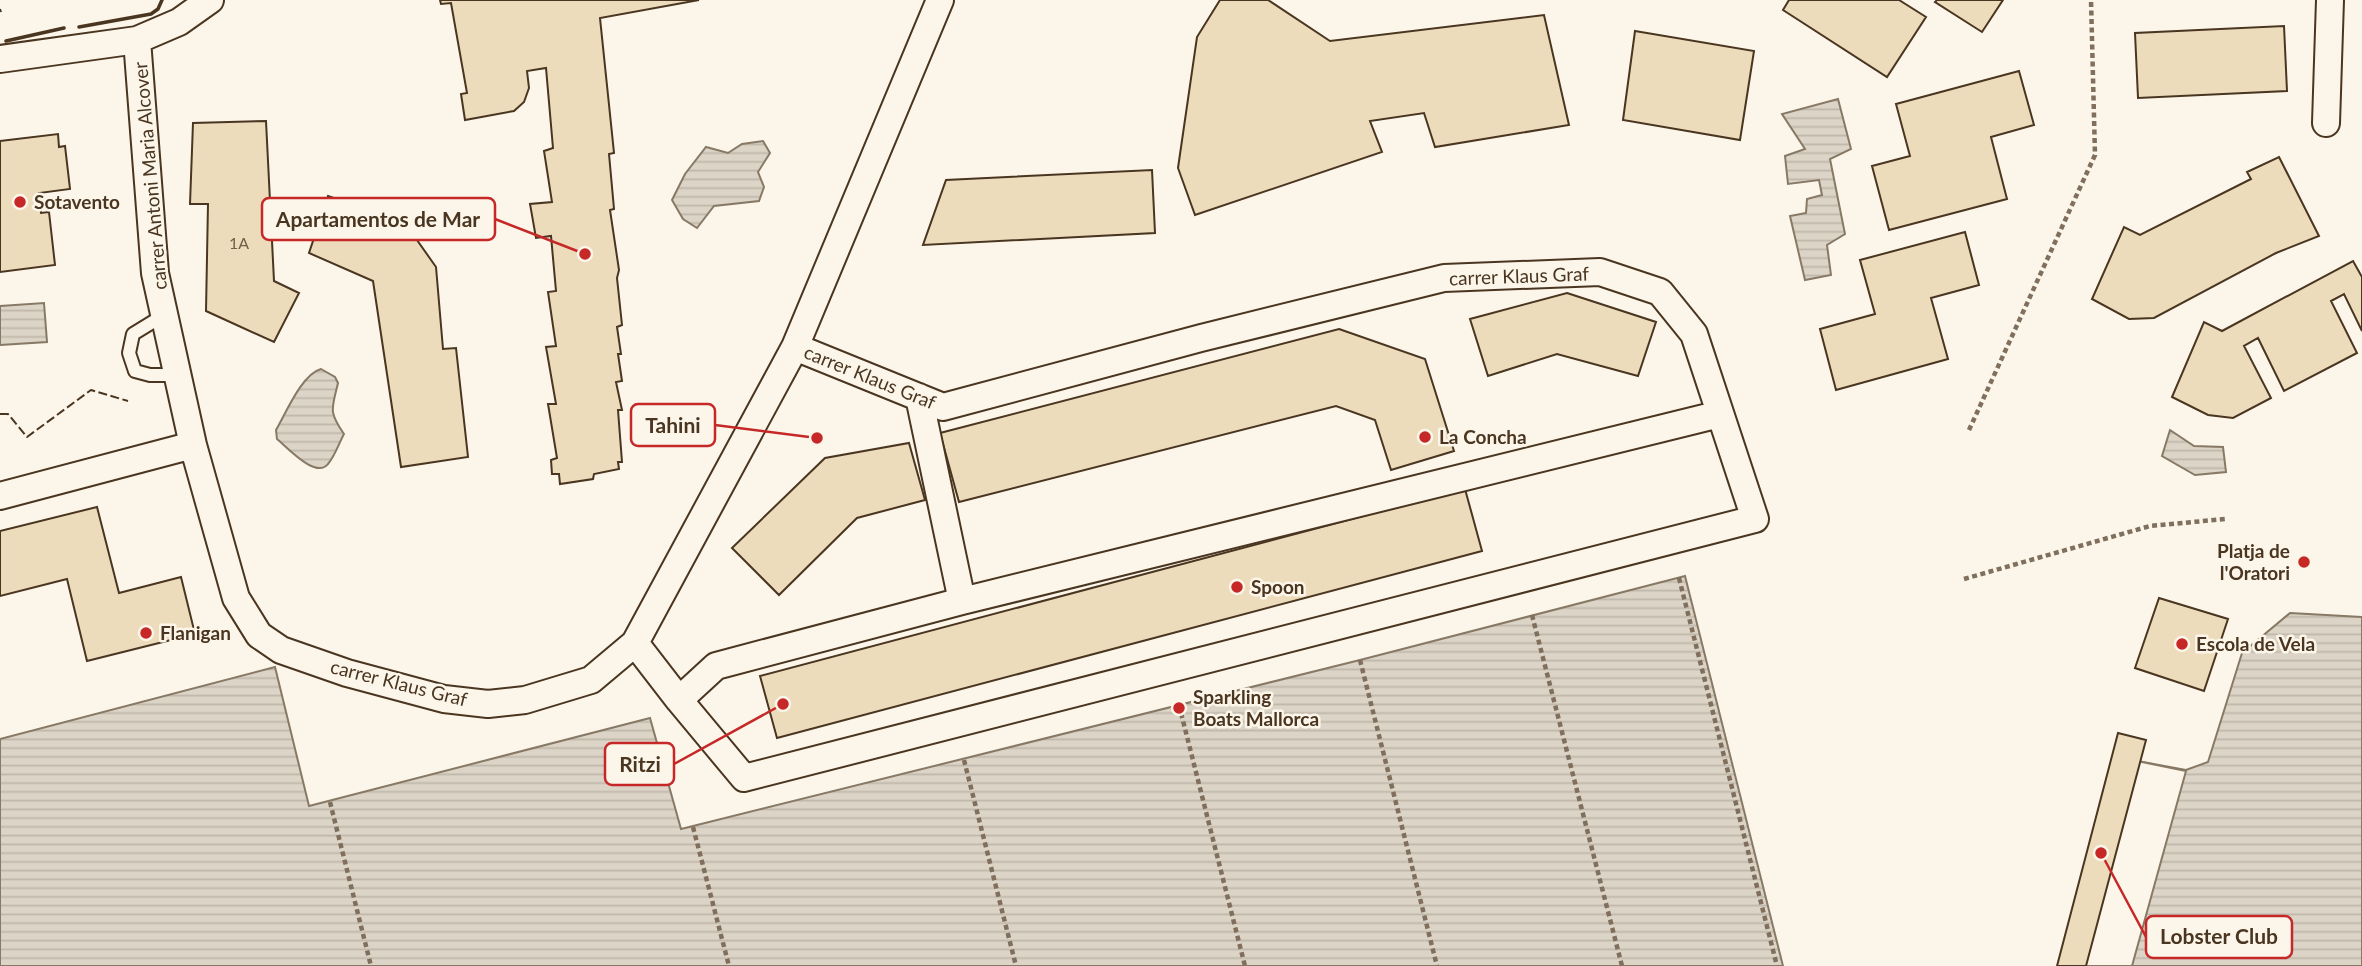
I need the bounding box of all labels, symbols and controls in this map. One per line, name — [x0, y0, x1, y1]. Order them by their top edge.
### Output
street label: carrer Antoni Maria Alcover — [128, 61, 171, 291]
place label: Sotavento — [34, 190, 120, 213]
marker: Sotavento — [12, 194, 28, 210]
callout: Apartamentos de Mar — [262, 198, 495, 240]
text: Apartamentos de Mar — [275, 206, 480, 231]
house number: 1A — [229, 233, 249, 252]
street label: carrer Klaus Graf — [1449, 262, 1590, 289]
street label: carrer Klaus Graf — [801, 340, 940, 414]
callout: Tahini — [631, 404, 715, 446]
text: Tahini — [645, 412, 701, 437]
place label: La Concha — [1439, 425, 1527, 448]
marker: La Concha — [1417, 429, 1433, 445]
place label: Platja de l'Oratori — [2217, 539, 2290, 584]
marker: Platja de l'Oratori — [2296, 554, 2312, 570]
place label: Spoon — [1251, 575, 1305, 598]
marker: Spoon — [1229, 579, 1245, 595]
place label: Flanigan — [160, 621, 231, 644]
marker: Flanigan — [138, 625, 154, 641]
place label: Escola de Vela — [2196, 632, 2315, 655]
marker: Escola de Vela — [2174, 636, 2190, 652]
street label: carrer Klaus Graf — [328, 654, 470, 711]
place label: Sparkling Boats Mallorca — [1193, 685, 1319, 730]
marker: Sparkling Boats Mallorca — [1171, 700, 1187, 716]
callout: Ritzi — [605, 743, 674, 785]
text: Ritzi — [619, 751, 661, 776]
callout: Lobster Club — [2146, 916, 2292, 958]
text: Lobster Club — [2160, 923, 2278, 948]

